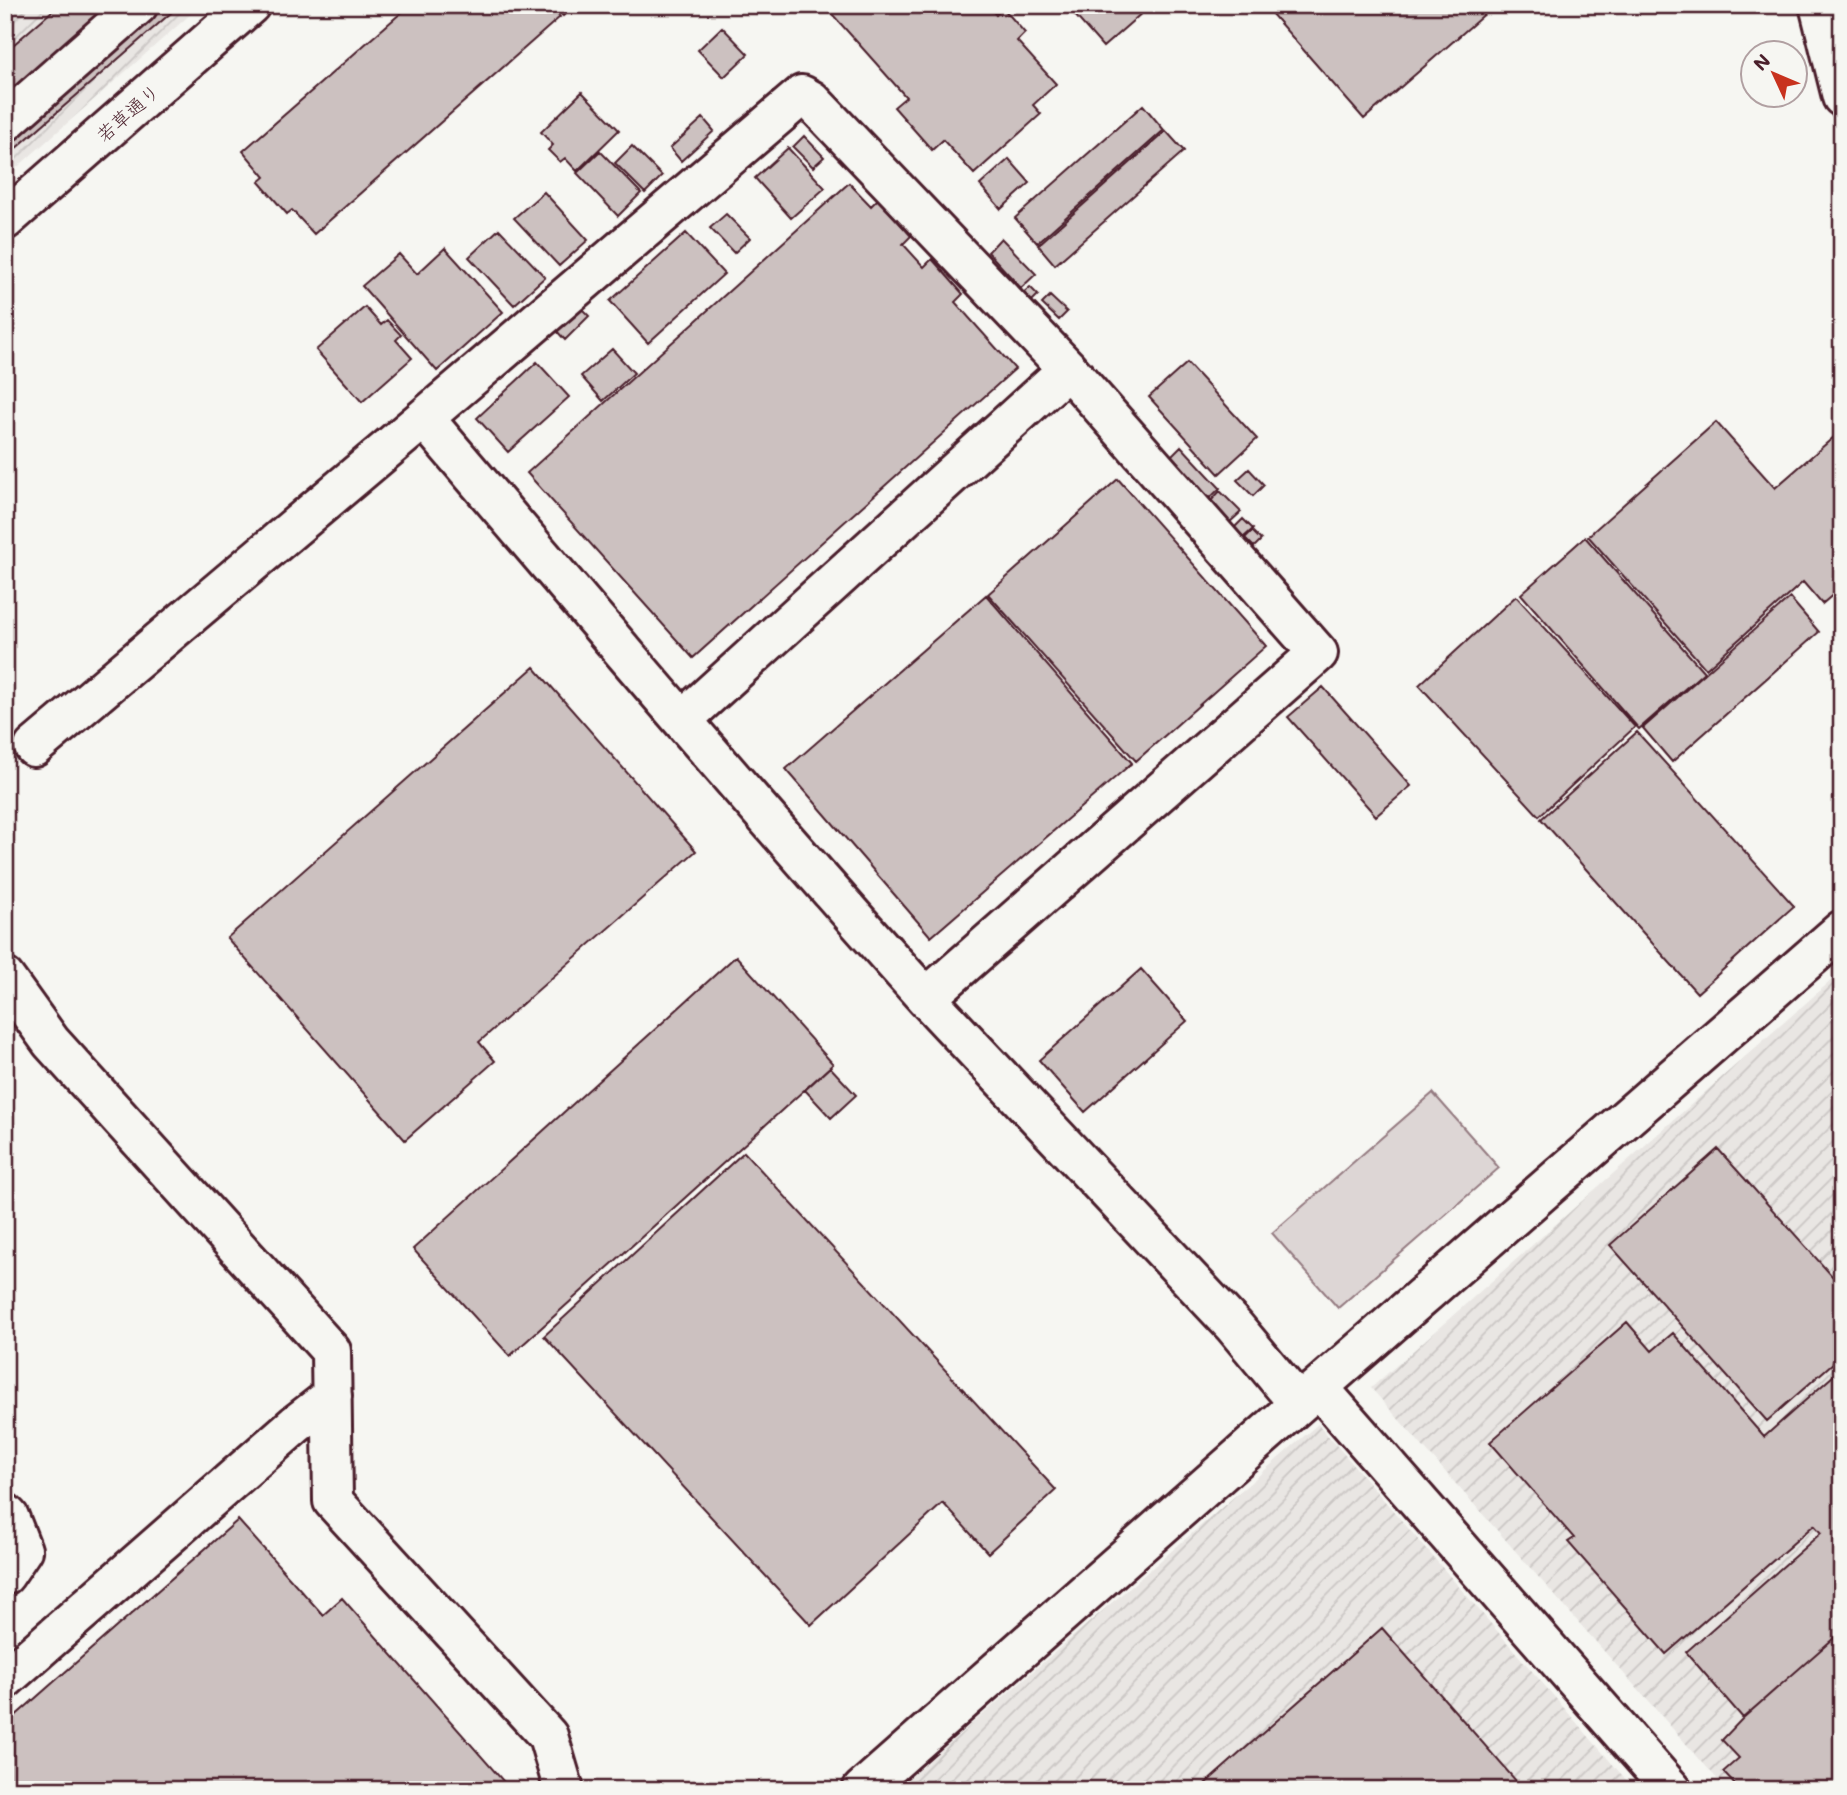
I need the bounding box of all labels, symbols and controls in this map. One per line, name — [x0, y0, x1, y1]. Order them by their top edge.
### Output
north arrow — [1738, 38, 1808, 108]
text: N — [1747, 48, 1775, 76]
street label: 若草通り — [91, 78, 165, 147]

